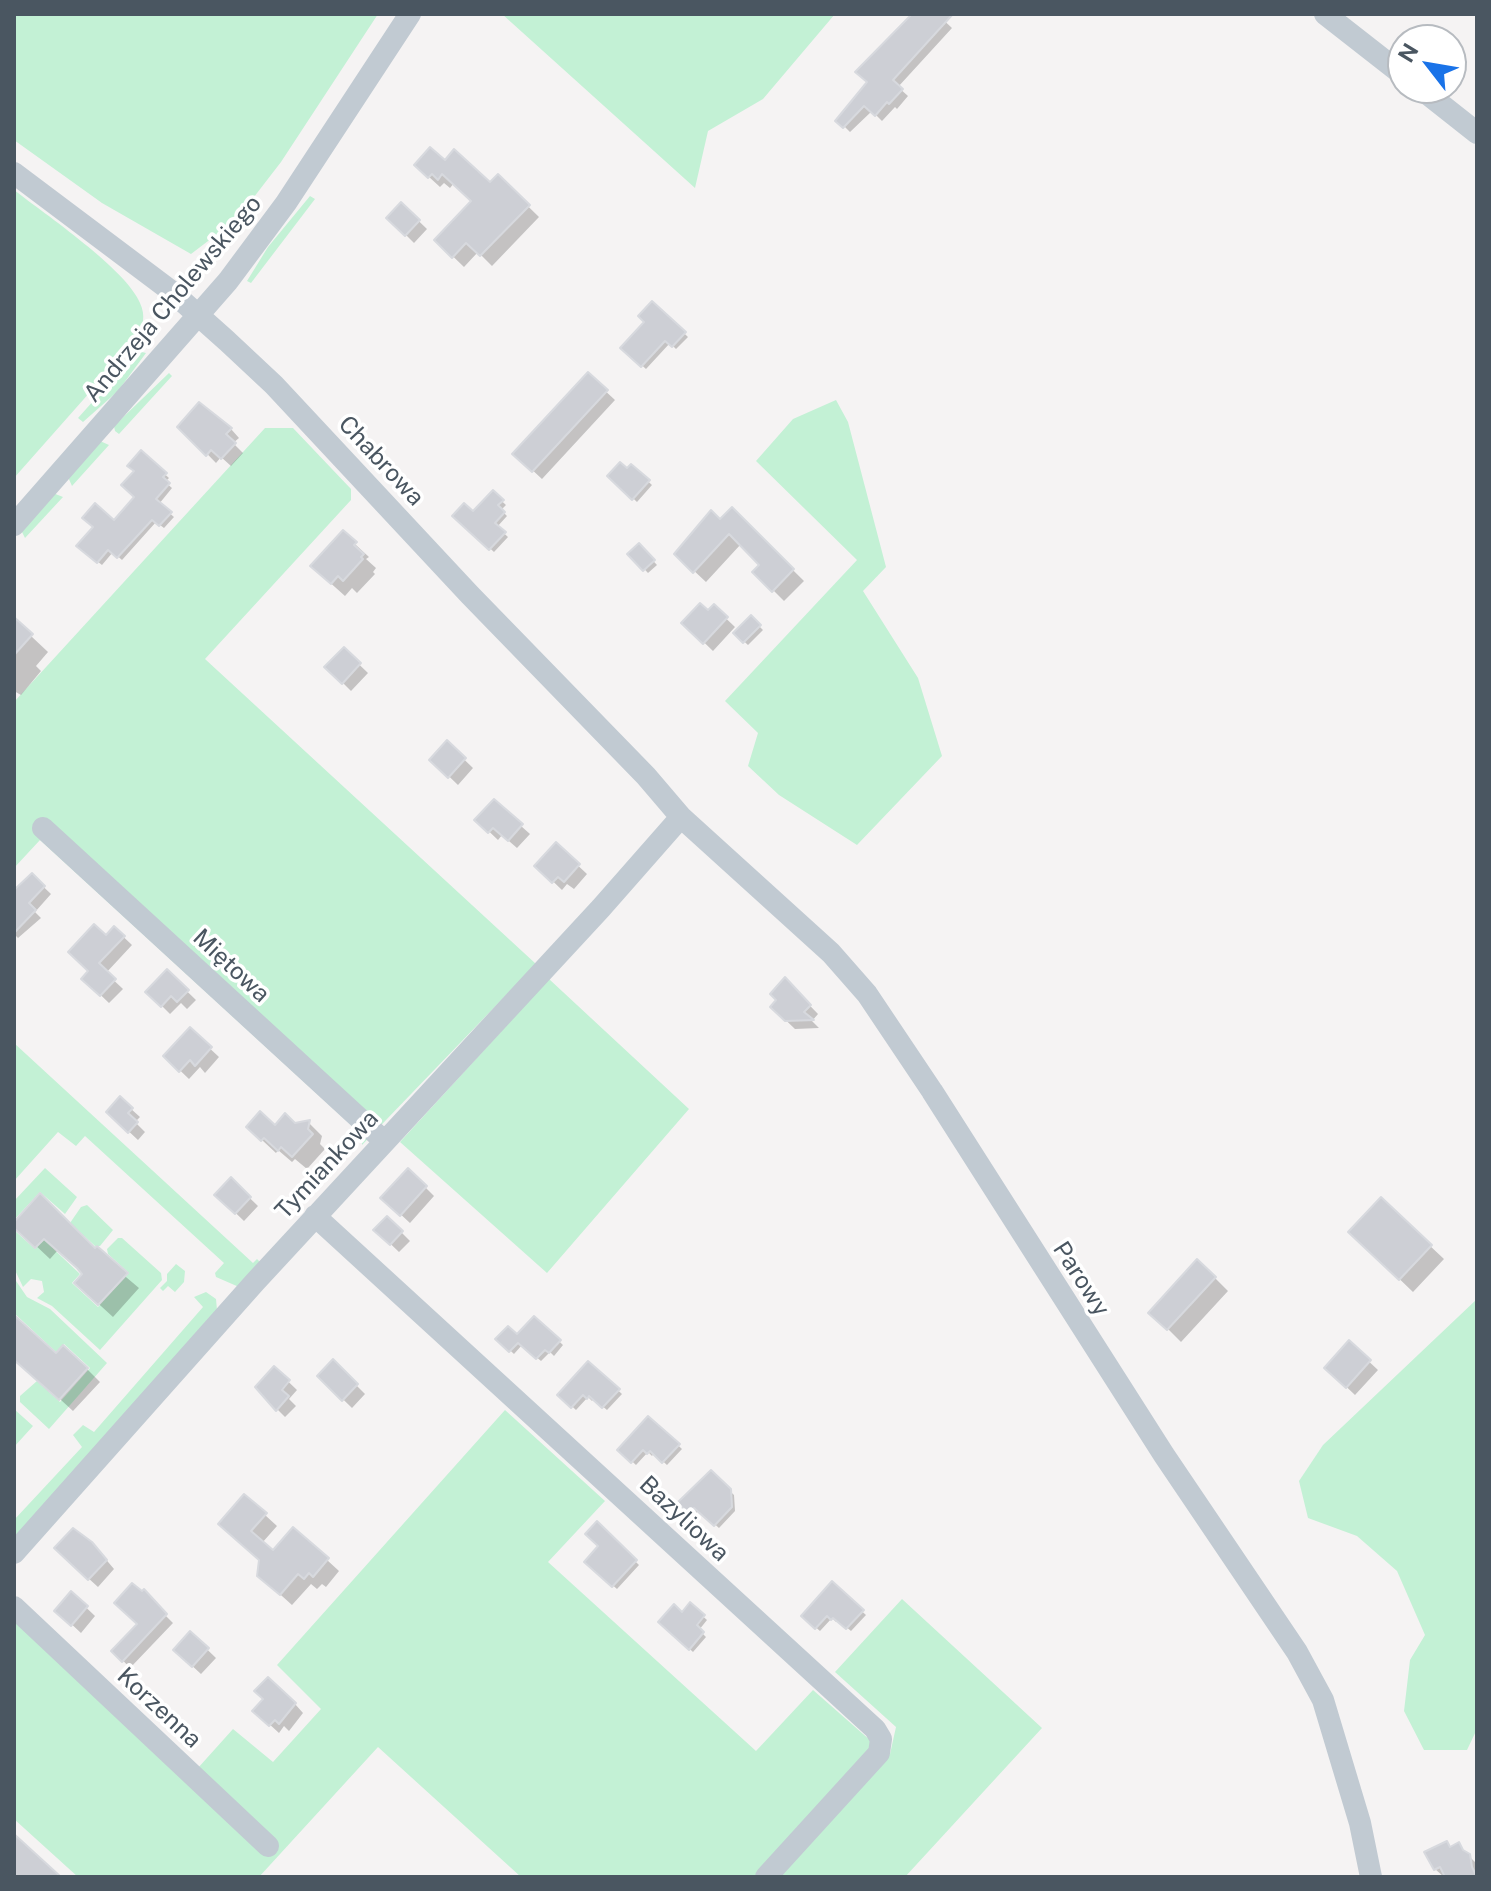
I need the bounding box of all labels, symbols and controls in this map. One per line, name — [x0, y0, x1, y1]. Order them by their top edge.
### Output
north arrow — [1387, 24, 1467, 104]
text: N — [1393, 39, 1424, 67]
street label: Andrzeja Cholewskiego — [78, 190, 268, 408]
street label: Chabrowa — [332, 410, 430, 512]
street label: Miętowa — [187, 923, 275, 1009]
street label: Tymiankowa — [269, 1105, 385, 1225]
street label: Parowy — [1046, 1236, 1116, 1322]
street label: Bazyliowa — [633, 1470, 735, 1568]
street label: Korzenna — [111, 1662, 207, 1754]

